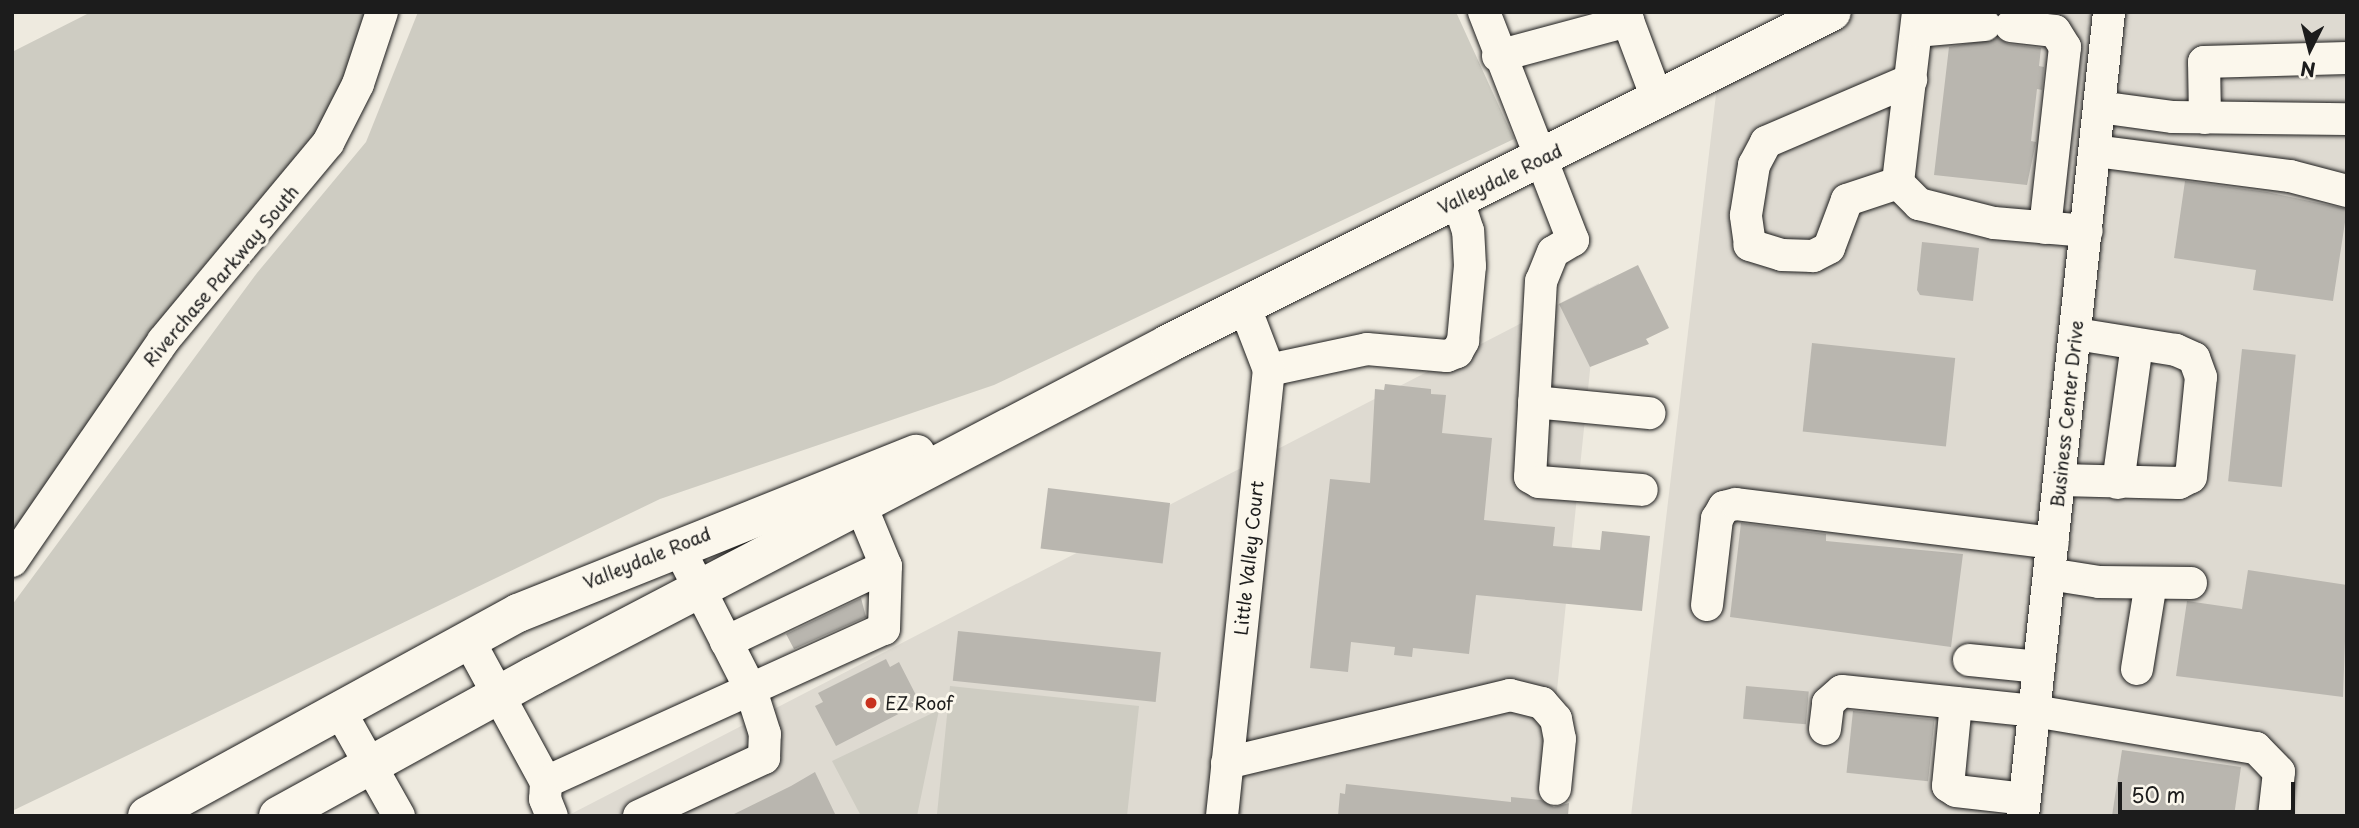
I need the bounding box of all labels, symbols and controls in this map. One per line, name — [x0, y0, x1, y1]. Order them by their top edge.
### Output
north arrow — [2275, 14, 2345, 84]
text: N — [2299, 55, 2317, 85]
street label: Valleydale Road — [1434, 139, 1566, 219]
street label: Riverchase Parkway South — [139, 181, 303, 371]
street label: Business Center Drive — [2046, 318, 2088, 510]
street label: Little Valley Court — [1230, 479, 1268, 637]
street label: Valleydale Road — [580, 522, 714, 594]
place label: EZ Roof — [885, 692, 953, 714]
marker: EZ Roof — [863, 695, 879, 711]
scale bar — [2121, 768, 2298, 812]
text: 50 m — [2131, 778, 2185, 810]

